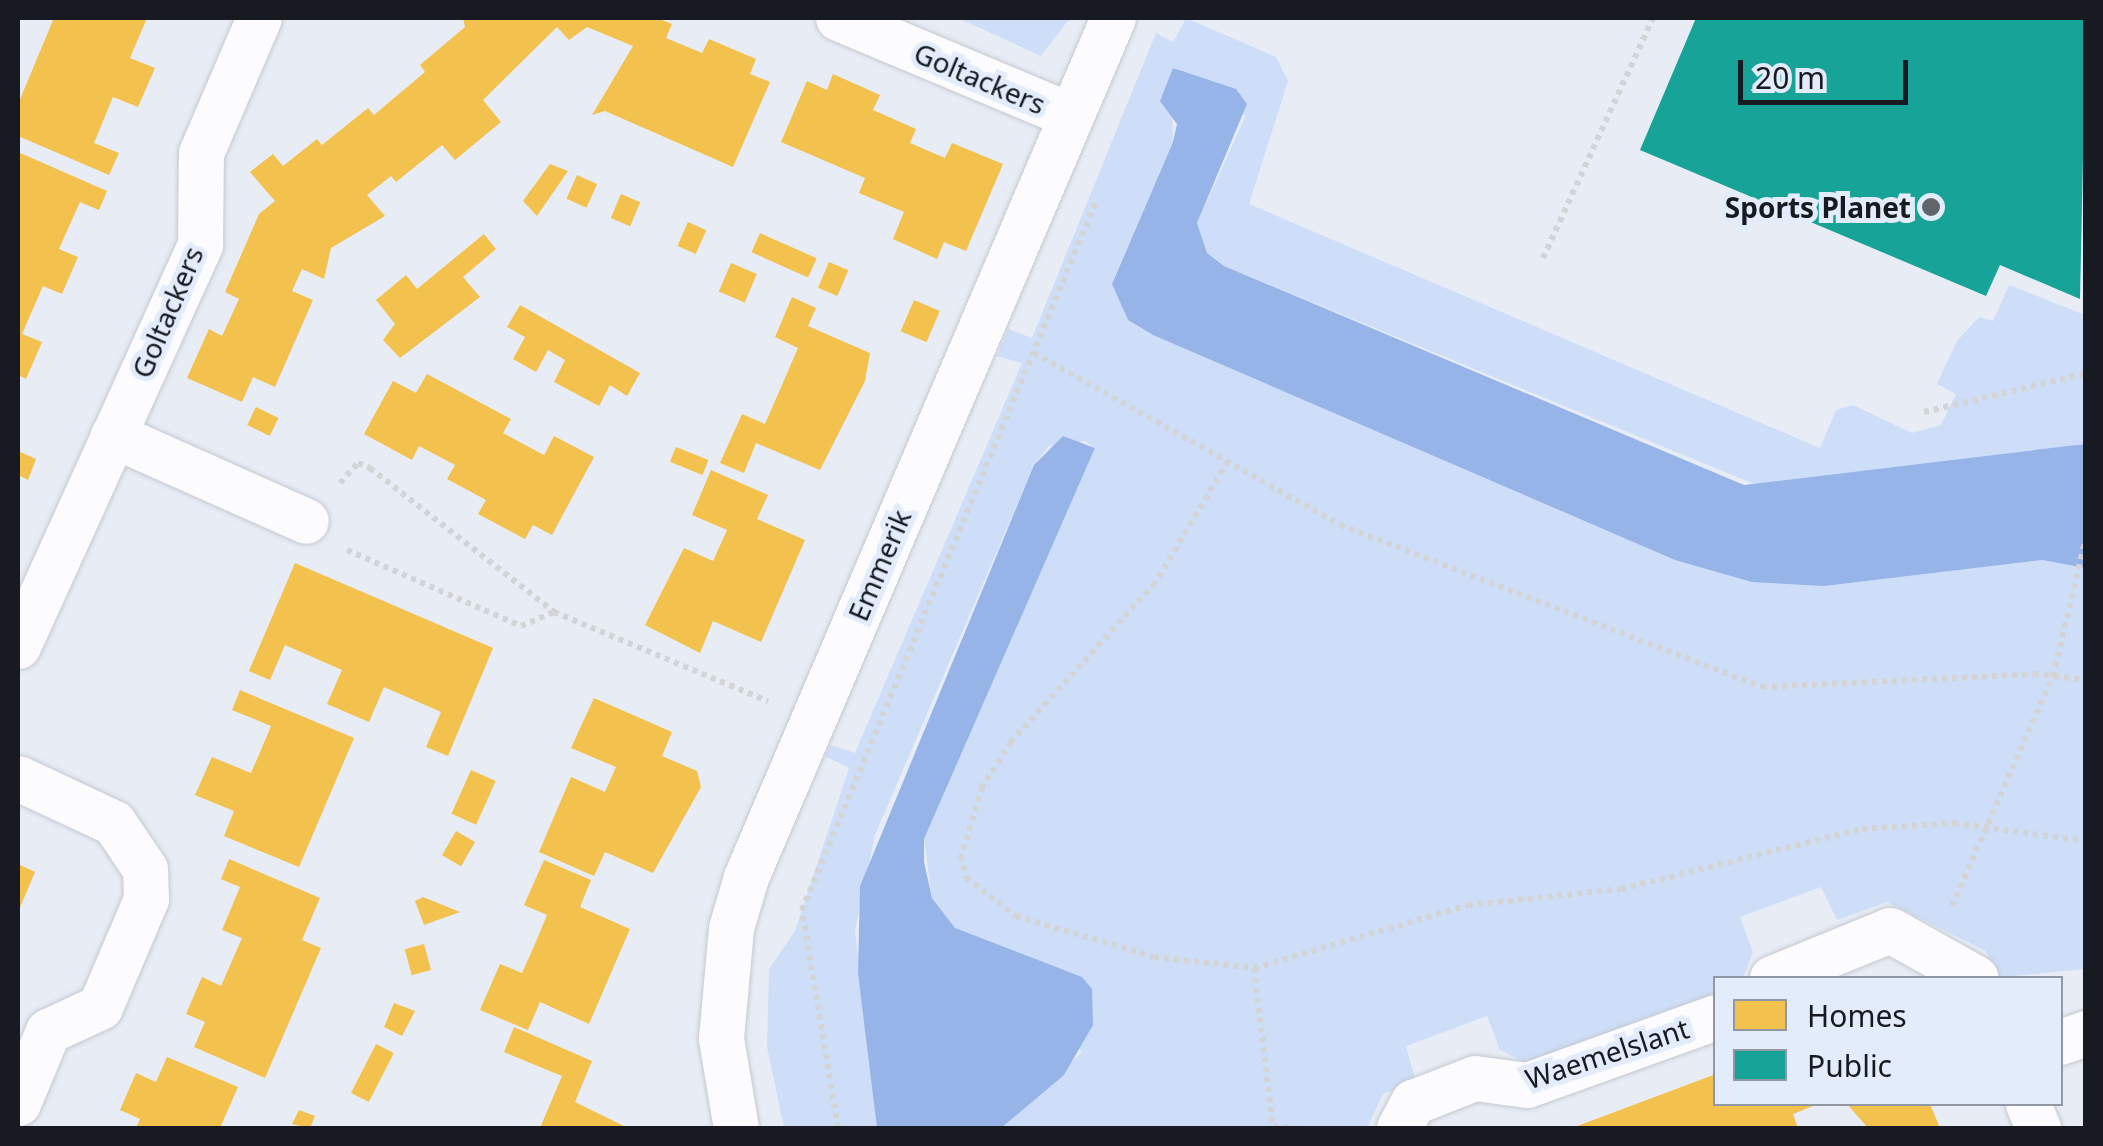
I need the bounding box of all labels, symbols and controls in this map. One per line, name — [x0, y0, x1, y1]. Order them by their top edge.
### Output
street label: Goltackers — [909, 35, 1051, 121]
scale bar — [1743, 40, 1913, 102]
text: 20 m — [1755, 57, 1825, 98]
place label: Sports Planet — [1725, 190, 1911, 224]
marker: Sports Planet — [1920, 196, 1942, 218]
street label: Goltackers — [124, 241, 210, 383]
street label: Emmerik — [841, 504, 917, 626]
legend — [1713, 976, 2063, 1106]
text: Homes — [1807, 995, 1907, 1036]
street label: Waemelslant — [1521, 1011, 1693, 1095]
text: Public — [1807, 1045, 1892, 1086]

